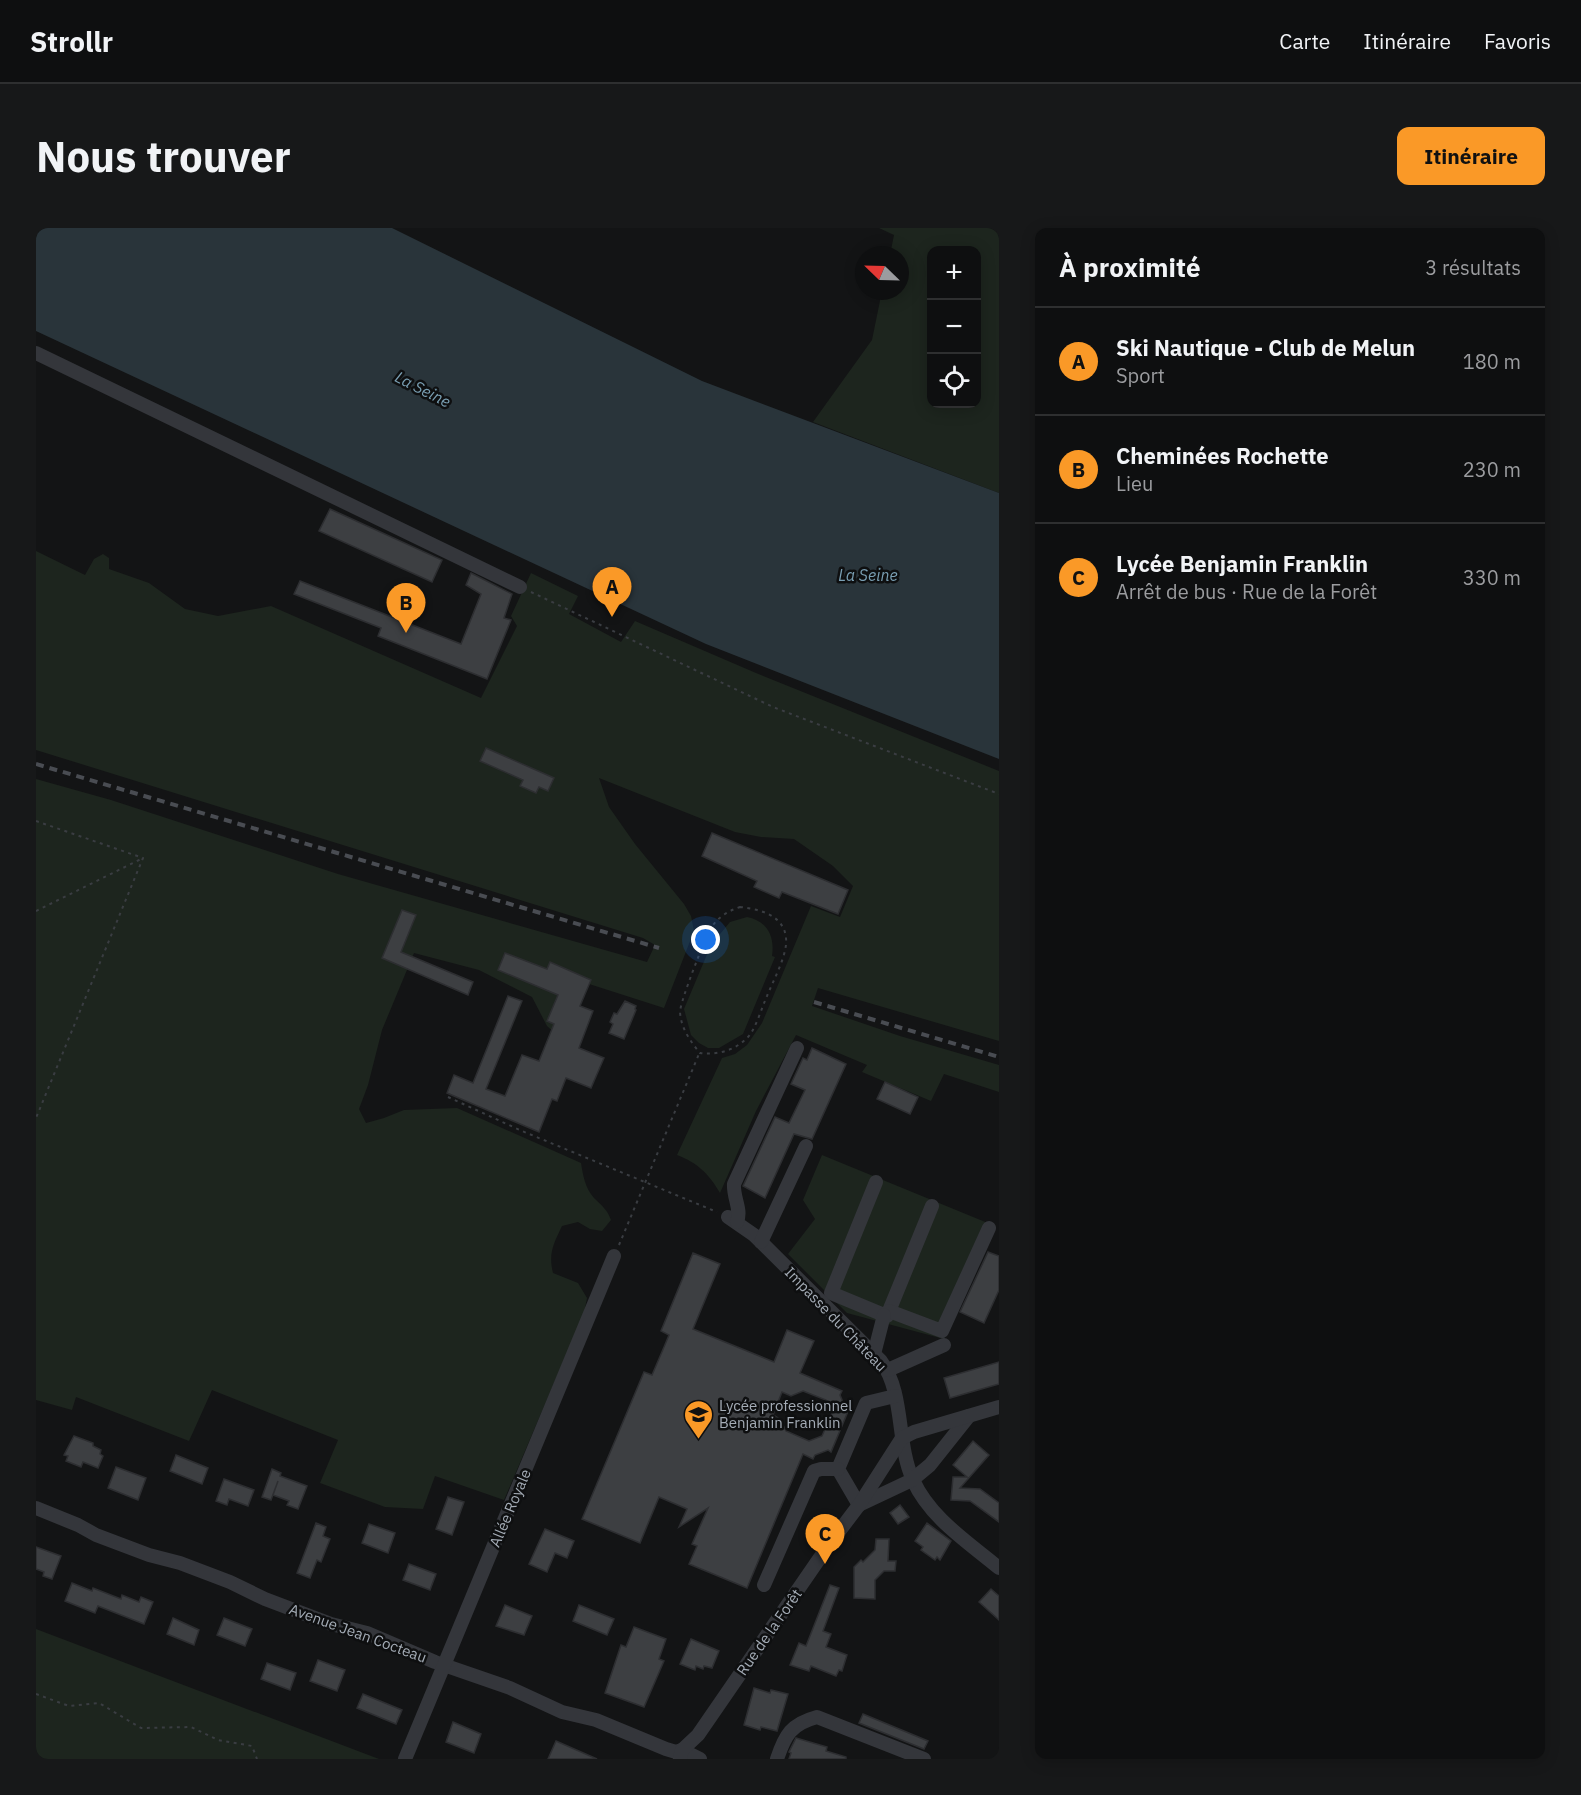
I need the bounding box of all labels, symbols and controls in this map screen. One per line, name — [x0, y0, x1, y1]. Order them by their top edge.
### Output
text: Strollr — [30, 23, 113, 60]
text: Carte — [1279, 27, 1330, 55]
text: Itinéraire — [1363, 27, 1451, 55]
text: Favoris — [1484, 27, 1551, 55]
button: Itinéraire — [1397, 127, 1545, 185]
text: Nous trouver — [36, 129, 291, 184]
north arrow — [855, 246, 909, 300]
map controls — [927, 246, 981, 408]
button: + — [927, 246, 981, 300]
text: À proximité — [1059, 250, 1201, 284]
text: 3 résultats — [1425, 254, 1521, 281]
button: − — [927, 300, 981, 354]
text: Ski Nautique - Club de Melun — [1116, 333, 1415, 362]
text: A — [1072, 348, 1085, 375]
text: 180 m — [1463, 348, 1521, 375]
button: locate — [927, 354, 981, 408]
text: Sport — [1116, 362, 1165, 389]
water label: La Seine — [392, 367, 454, 411]
text: Cheminées Rochette — [1116, 441, 1329, 470]
text: B — [1072, 456, 1085, 483]
text: 230 m — [1463, 456, 1521, 483]
text: Lieu — [1116, 470, 1153, 497]
text: Lycée Benjamin Franklin — [1116, 549, 1368, 578]
text: C — [1072, 564, 1085, 591]
text: 330 m — [1463, 564, 1521, 591]
water label: La Seine — [838, 565, 898, 585]
pin: A — [592, 568, 632, 617]
text: Arrêt de bus · Rue de la Forêt — [1116, 578, 1377, 605]
pin: B — [386, 584, 425, 633]
your location — [691, 925, 720, 954]
street label: Impasse du Château — [781, 1263, 891, 1375]
place label: Lycée professionnel Benjamin Franklin — [719, 1396, 852, 1432]
school or university icon: Lycée professionnel Benjamin Franklin — [682, 1398, 714, 1440]
street label: Allée Royale — [485, 1466, 535, 1550]
pin: C — [806, 1514, 844, 1564]
street label: Rue de la Forêt — [732, 1585, 806, 1679]
street label: Avenue Jean Cocteau — [287, 1599, 429, 1667]

